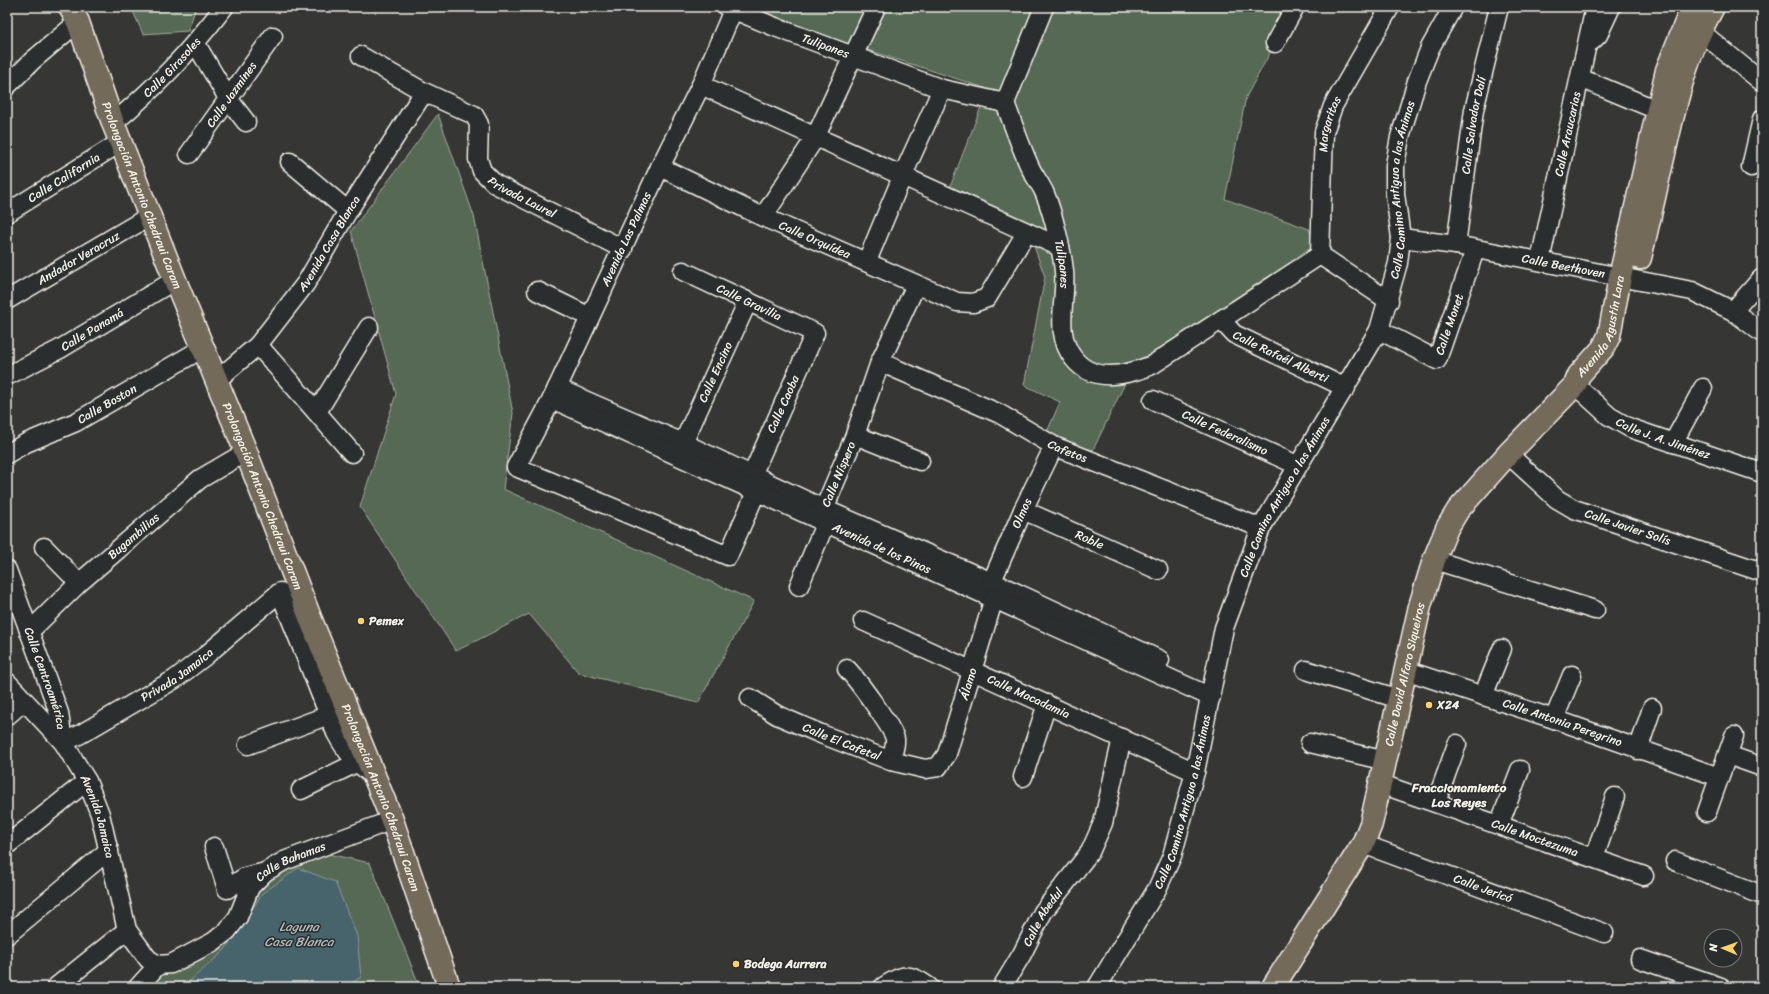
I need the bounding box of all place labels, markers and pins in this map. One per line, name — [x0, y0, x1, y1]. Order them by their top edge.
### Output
place label: Pemex — [369, 610, 405, 632]
marker: Pemex — [356, 616, 366, 626]
place label: X24 — [1436, 694, 1460, 716]
marker: X24 — [1424, 700, 1434, 710]
place label: Bodega Aurrera — [744, 953, 828, 975]
marker: Bodega Aurrera — [731, 959, 741, 969]

